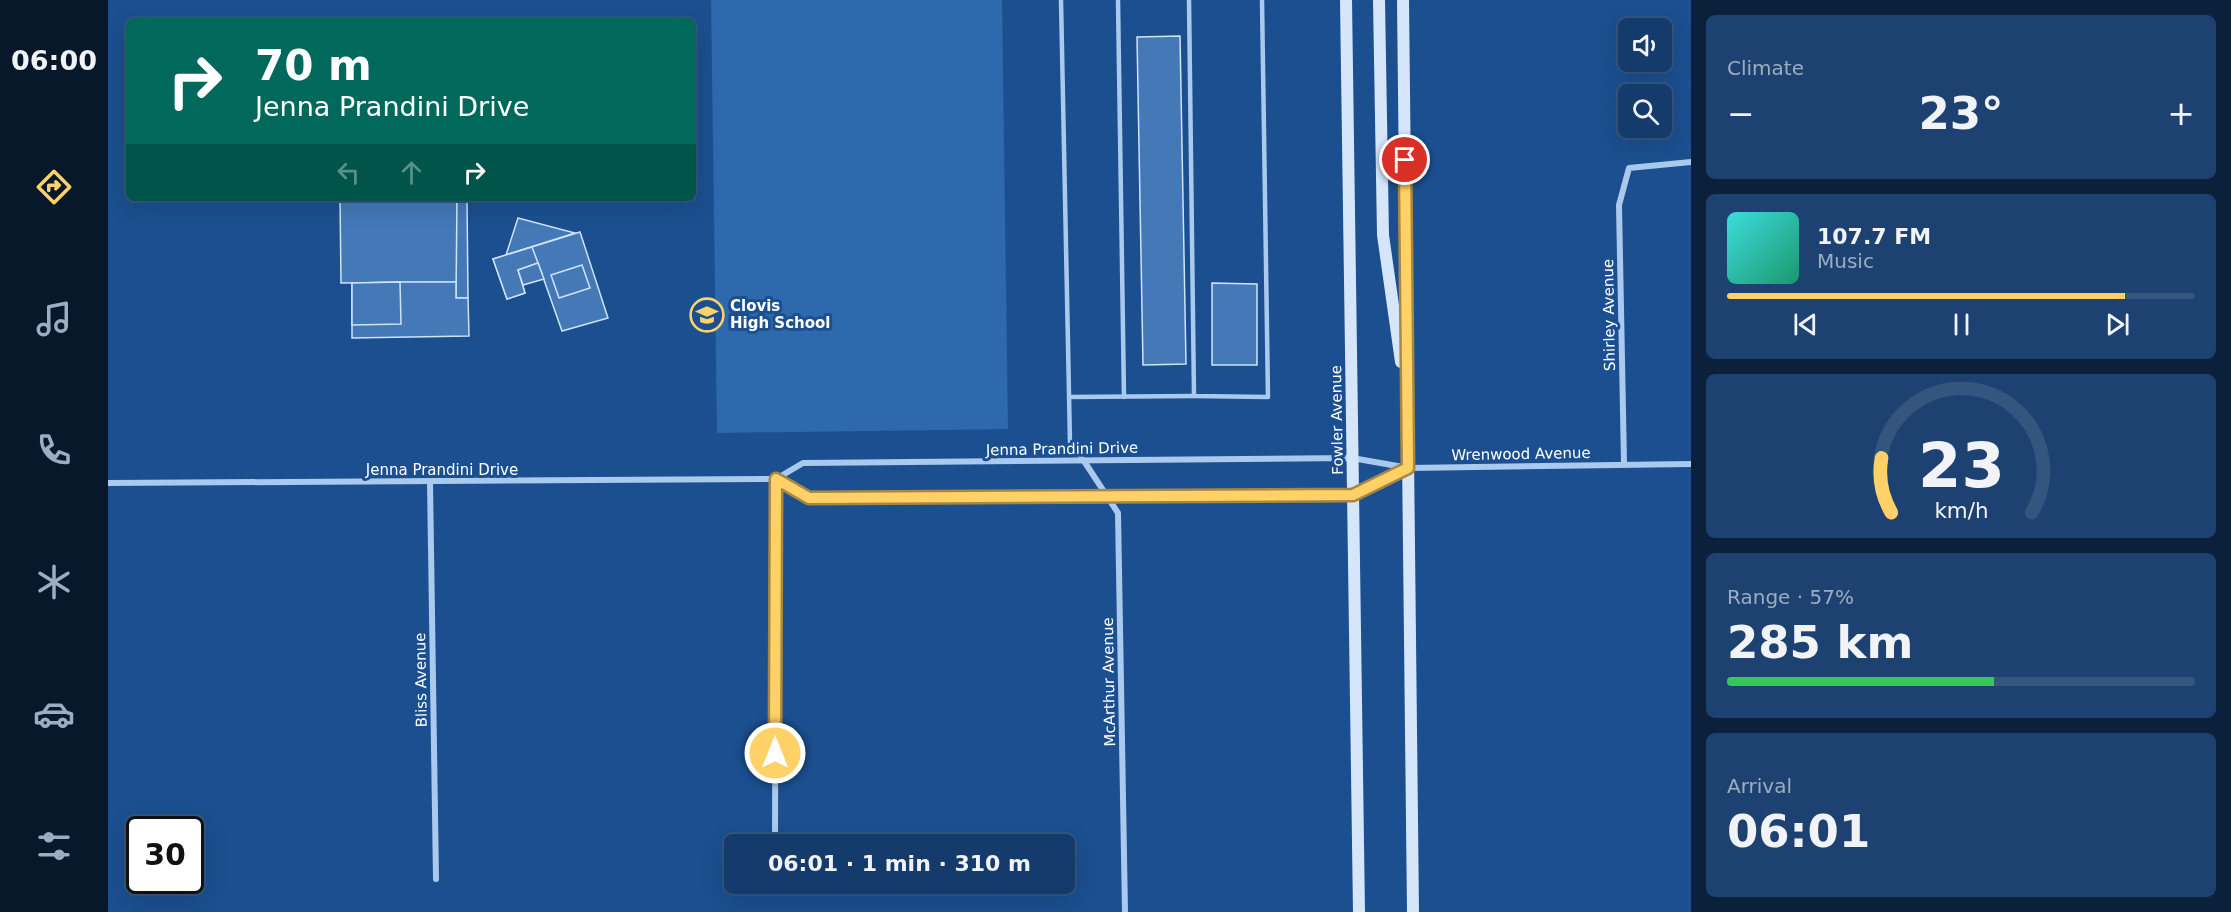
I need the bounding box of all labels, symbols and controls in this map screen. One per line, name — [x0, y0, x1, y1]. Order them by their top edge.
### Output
map controls — [1618, 18, 1672, 138]
button: sound — [1618, 18, 1672, 72]
text: 70 m — [255, 41, 372, 90]
icon: right — [156, 42, 234, 120]
text: 06:00 — [11, 45, 97, 76]
text: Climate — [1727, 56, 1804, 80]
button: search — [1618, 84, 1672, 138]
text: 23° — [1918, 87, 2004, 140]
text: Jenna Prandini Drive — [255, 91, 529, 122]
text: − — [1727, 94, 1755, 133]
text: + — [2167, 94, 2195, 133]
pin — [1379, 134, 1430, 185]
icon: arrive — [1388, 143, 1421, 176]
icon: left — [332, 156, 365, 189]
icon: ahead — [395, 156, 428, 189]
icon: right — [458, 156, 491, 189]
icon: directions — [33, 166, 75, 208]
text: 107.7 FM — [1817, 224, 1931, 249]
text: Music — [1817, 249, 1874, 273]
street label: Shirley Avenue — [1599, 259, 1619, 371]
school or university icon: Clovis High School — [689, 297, 725, 333]
place label: Clovis High School — [730, 297, 830, 332]
icon: music — [33, 298, 75, 340]
icon: previous — [1789, 308, 1822, 341]
icon: pause — [1945, 308, 1978, 341]
icon: next — [2101, 308, 2134, 341]
street label: Fowler Avenue — [1327, 365, 1347, 475]
icon: phone — [33, 429, 75, 471]
text: 23 — [1918, 429, 2004, 502]
street label: Jenna Prandini Drive — [985, 439, 1138, 459]
street label: Wrenwood Avenue — [1451, 444, 1591, 464]
street label: Jenna Prandini Drive — [365, 461, 518, 479]
text: km/h — [1934, 498, 1988, 523]
icon: climate — [33, 561, 75, 603]
text: Range · 57% — [1727, 585, 1854, 609]
text: 285 km — [1727, 616, 1913, 669]
street label: McArthur Avenue — [1099, 617, 1119, 747]
street label: Bliss Avenue — [411, 632, 431, 728]
icon: car — [33, 693, 75, 735]
position arrow — [743, 721, 807, 785]
text: Arrival — [1727, 774, 1792, 798]
text: 06:01 — [1727, 805, 1870, 858]
speed limit sign: 30 — [126, 816, 204, 894]
icon: filters — [33, 825, 75, 867]
text: 06:01 · 1 min · 310 m — [768, 851, 1031, 876]

